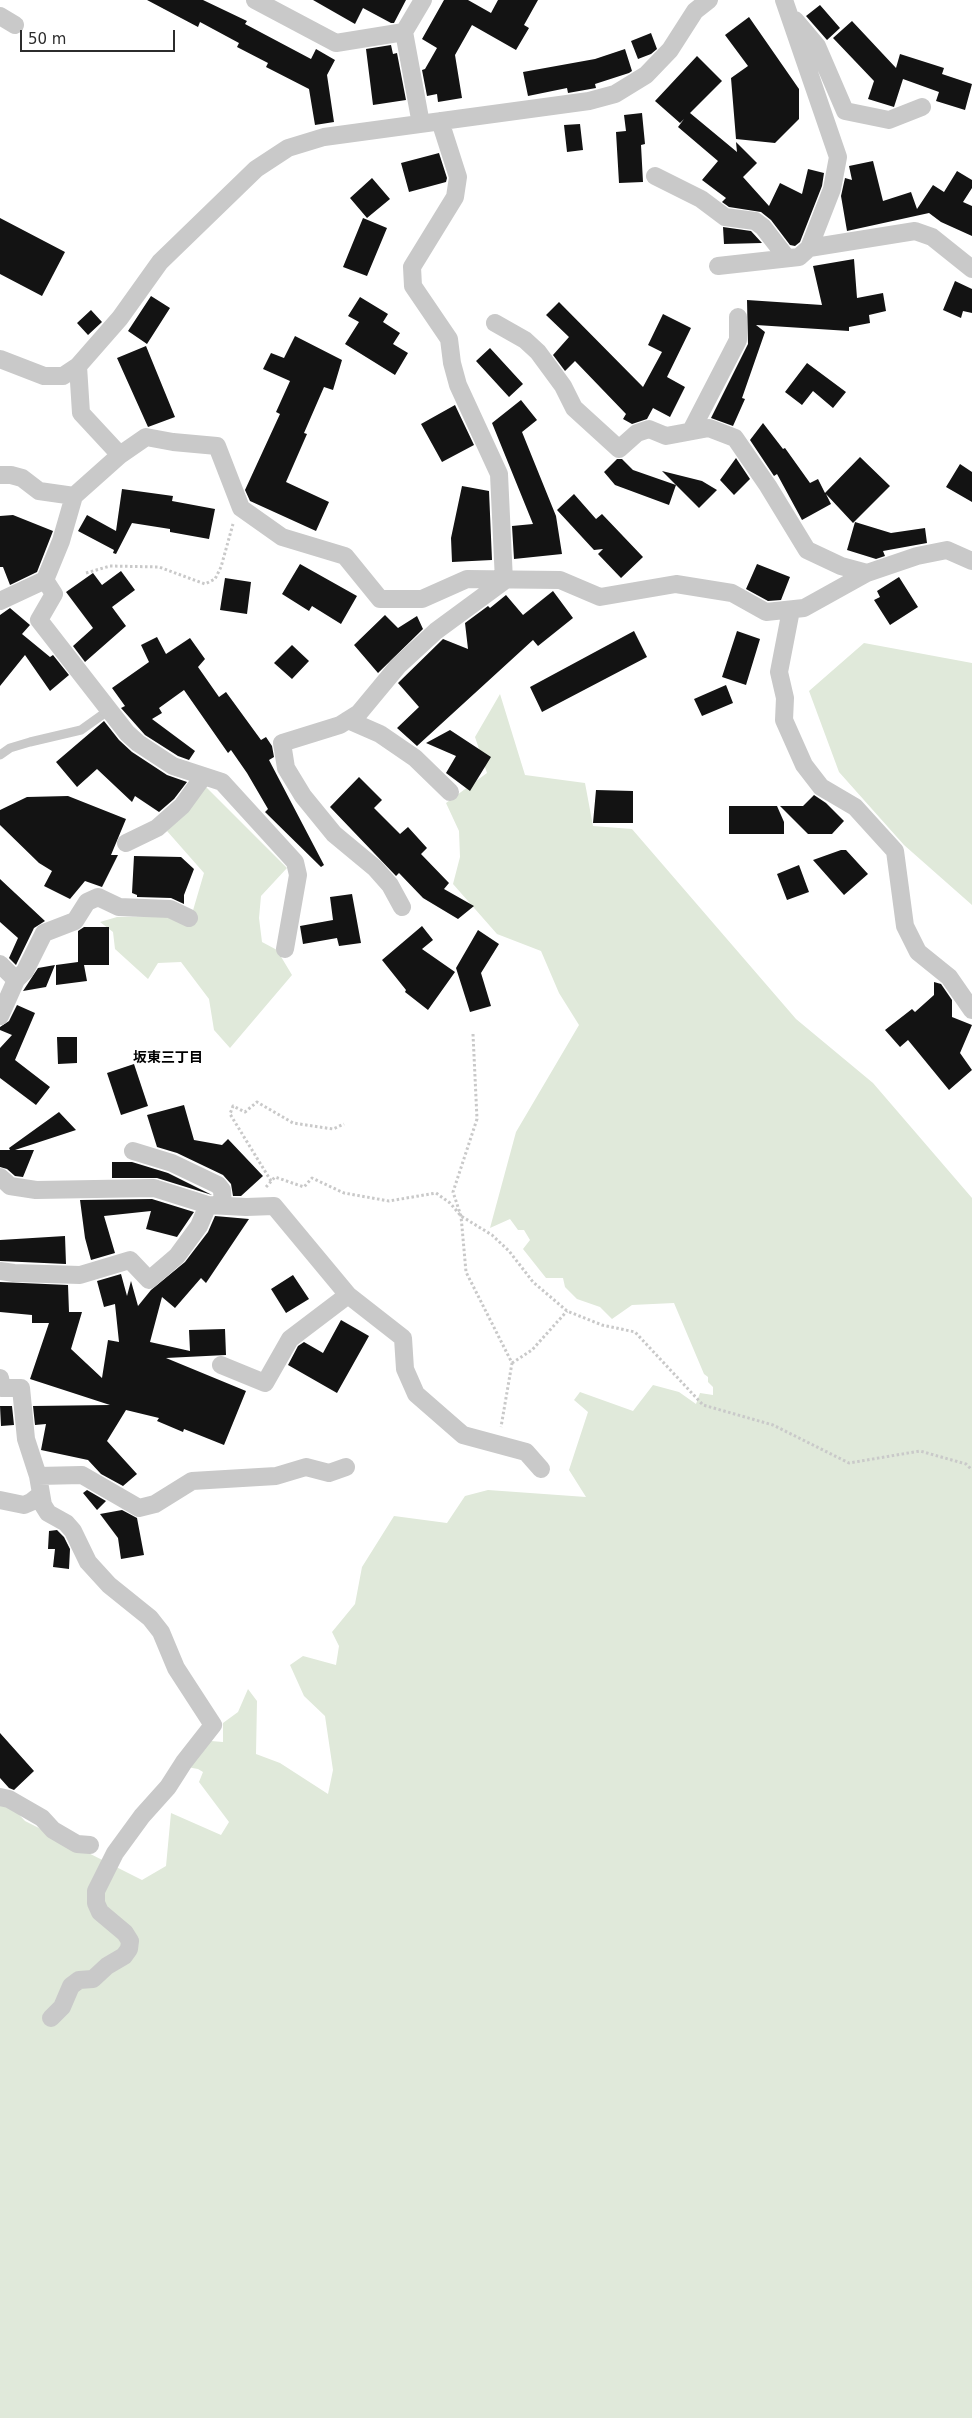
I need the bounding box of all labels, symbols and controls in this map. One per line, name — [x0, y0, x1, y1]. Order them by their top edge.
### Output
scale bar — [22, 20, 178, 52]
text: 50 m — [28, 30, 66, 48]
district label: 坂東三丁目 — [133, 1050, 203, 1066]

